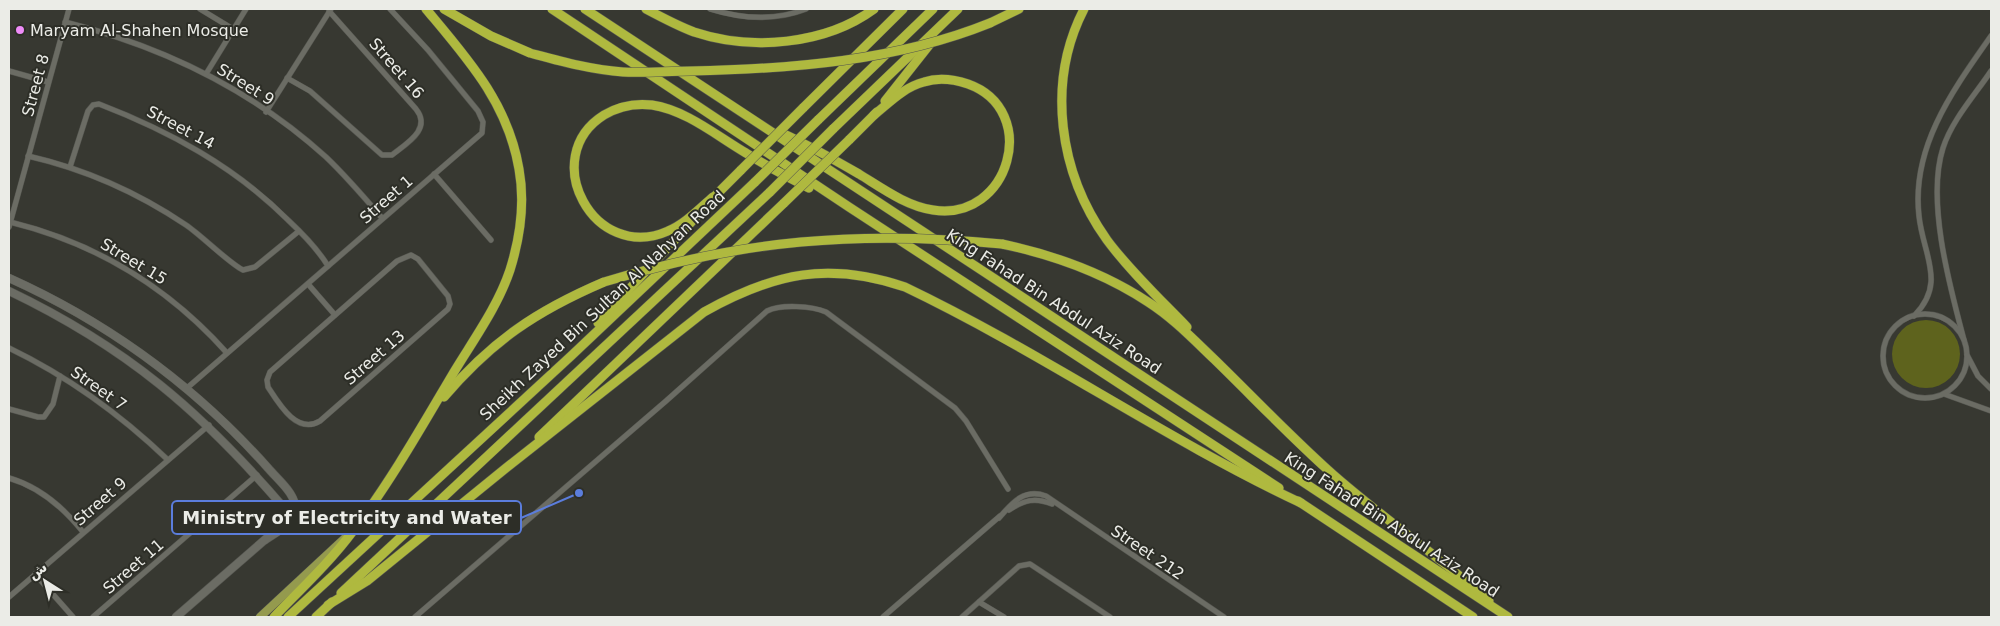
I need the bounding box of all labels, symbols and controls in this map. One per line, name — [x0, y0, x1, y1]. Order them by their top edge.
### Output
place label: Maryam Al-Shahen Mosque — [30, 21, 249, 40]
marker: Maryam Al-Shahen Mosque — [14, 24, 26, 36]
street label: Street 16 — [365, 34, 428, 103]
street label: Street 8 — [18, 52, 53, 118]
street label: Street 9 — [214, 59, 278, 109]
street label: Street 14 — [144, 102, 218, 153]
street label: Street 1 — [356, 171, 417, 228]
street label: Sheikh Zayed Bin Sultan Al Nahyan Road — [476, 187, 729, 424]
street label: King Fahad Bin Abdul Aziz Road — [943, 225, 1165, 378]
street label: Street 15 — [97, 234, 170, 289]
street label: Street 13 — [340, 326, 409, 389]
street label: Street 7 — [67, 362, 130, 415]
street label: King Fahad Bin Abdul Aziz Road — [1281, 448, 1503, 601]
street label: Street 9 — [70, 473, 131, 530]
callout: Ministry of Electricity and Water — [172, 501, 521, 534]
text: Ministry of Electricity and Water — [182, 507, 512, 528]
street label: Street 212 — [1107, 521, 1188, 584]
street label: Street 11 — [99, 535, 168, 598]
north arrow — [20, 556, 70, 606]
text: ش — [25, 558, 50, 583]

